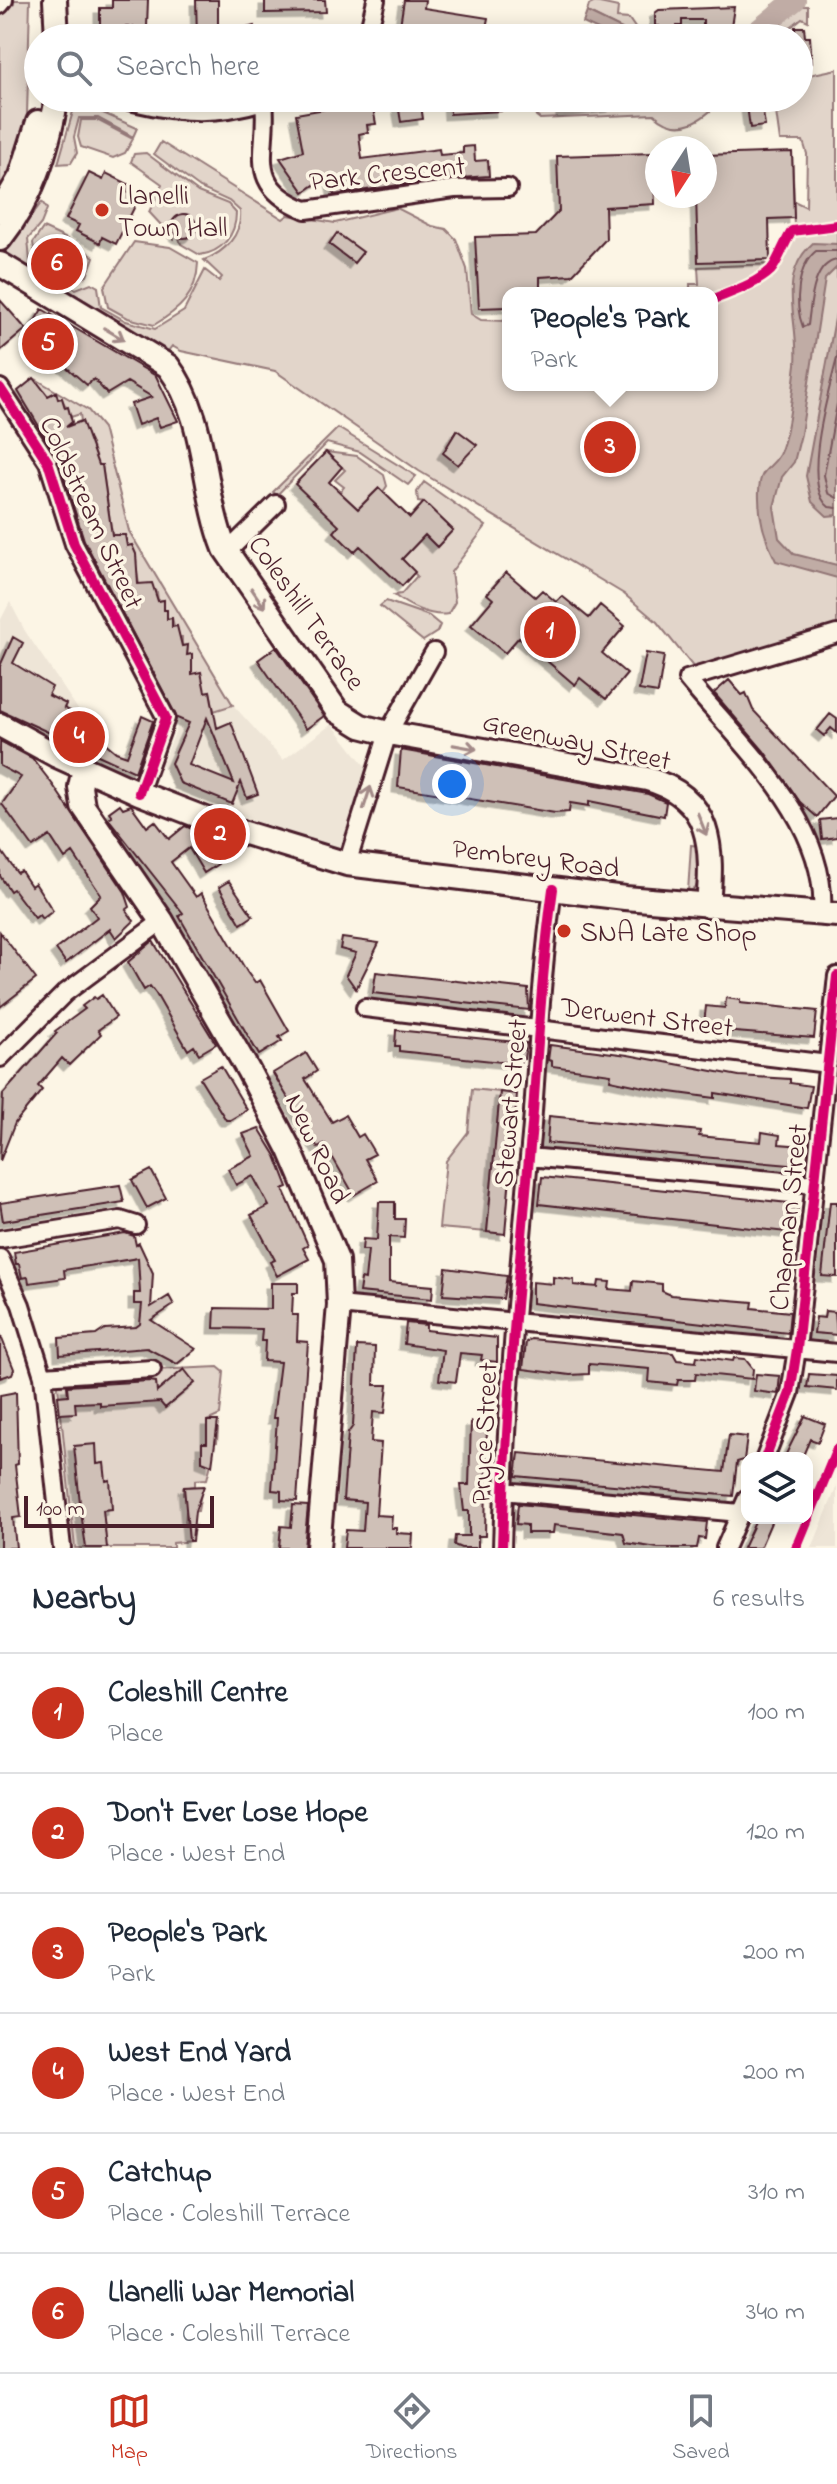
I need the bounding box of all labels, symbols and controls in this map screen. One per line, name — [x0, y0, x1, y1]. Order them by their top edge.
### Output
search box — [24, 24, 813, 112]
icon: search — [52, 46, 96, 90]
text: Search here — [116, 46, 260, 90]
north arrow — [645, 136, 717, 208]
street label: Park Crescent — [307, 147, 467, 204]
place label: Llanelli Town Hall — [118, 177, 227, 250]
marker: Llanelli Town Hall — [93, 201, 111, 219]
pin: 6 — [31, 234, 83, 294]
popup — [502, 287, 718, 391]
text: People's Park — [531, 298, 689, 342]
pin: 5 — [22, 314, 74, 374]
one-way arrow — [102, 326, 125, 342]
text: Park — [531, 342, 578, 380]
street label: Coldstream Street — [27, 410, 153, 617]
pin: 3 — [584, 417, 636, 477]
street label: Coleshill Terrace — [236, 528, 374, 700]
one-way arrow — [250, 587, 267, 609]
pin: 1 — [524, 602, 576, 662]
street label: Greenway Street — [478, 703, 674, 783]
pin: 4 — [53, 707, 105, 767]
one-way arrow — [452, 740, 477, 755]
your location — [432, 764, 472, 804]
one-way arrow — [361, 786, 376, 811]
pin: 2 — [194, 804, 246, 864]
one-way arrow — [696, 811, 711, 836]
street label: Pembrey Road — [450, 830, 622, 891]
place label: SNA Late Shop — [580, 914, 757, 955]
marker: SNA Late Shop — [555, 922, 573, 940]
street label: Derwent Street — [557, 988, 735, 1050]
street label: Stewart Street — [485, 1017, 540, 1189]
street label: New Road — [272, 1087, 359, 1212]
street label: Chapman Street — [760, 1122, 821, 1313]
street label: Pryce Street — [462, 1361, 511, 1505]
map controls — [741, 1452, 813, 1524]
button: layers — [741, 1452, 813, 1524]
scale bar — [24, 1492, 214, 1528]
text: 100 m — [36, 1494, 85, 1526]
text: Nearby — [32, 1575, 136, 1625]
text: 6 results — [713, 1581, 805, 1619]
text: Coleshill Centre — [108, 1672, 288, 1716]
text: 1 — [54, 1694, 62, 1732]
text: 100 m — [748, 1694, 805, 1732]
text: Place — [108, 1716, 163, 1754]
text: Don't Ever Lose Hope — [108, 1792, 368, 1836]
text: 2 — [52, 1814, 64, 1852]
text: 120 m — [746, 1814, 805, 1852]
text: Place · West End — [108, 1836, 285, 1874]
text: People's Park — [108, 1912, 267, 1956]
text: 3 — [53, 1934, 63, 1972]
text: 200 m — [743, 1934, 805, 1972]
text: Park — [108, 1956, 155, 1994]
text: West End Yard — [108, 2032, 291, 2076]
text: 4 — [53, 2054, 63, 2092]
text: 200 m — [743, 2054, 805, 2092]
text: Place · West End — [108, 2076, 285, 2114]
text: Catchup — [108, 2152, 212, 2196]
text: 5 — [51, 2174, 65, 2212]
text: 310 m — [748, 2174, 805, 2212]
text: Place · Coleshill Terrace — [108, 2196, 350, 2234]
text: Llanelli War Memorial — [108, 2272, 354, 2316]
text: 6 — [52, 2294, 64, 2332]
text: 340 m — [746, 2294, 805, 2332]
text: Place · Coleshill Terrace — [108, 2316, 350, 2354]
tab: Map — [107, 2389, 151, 2469]
tab: Directions — [366, 2389, 457, 2469]
tab: Saved — [672, 2389, 730, 2469]

